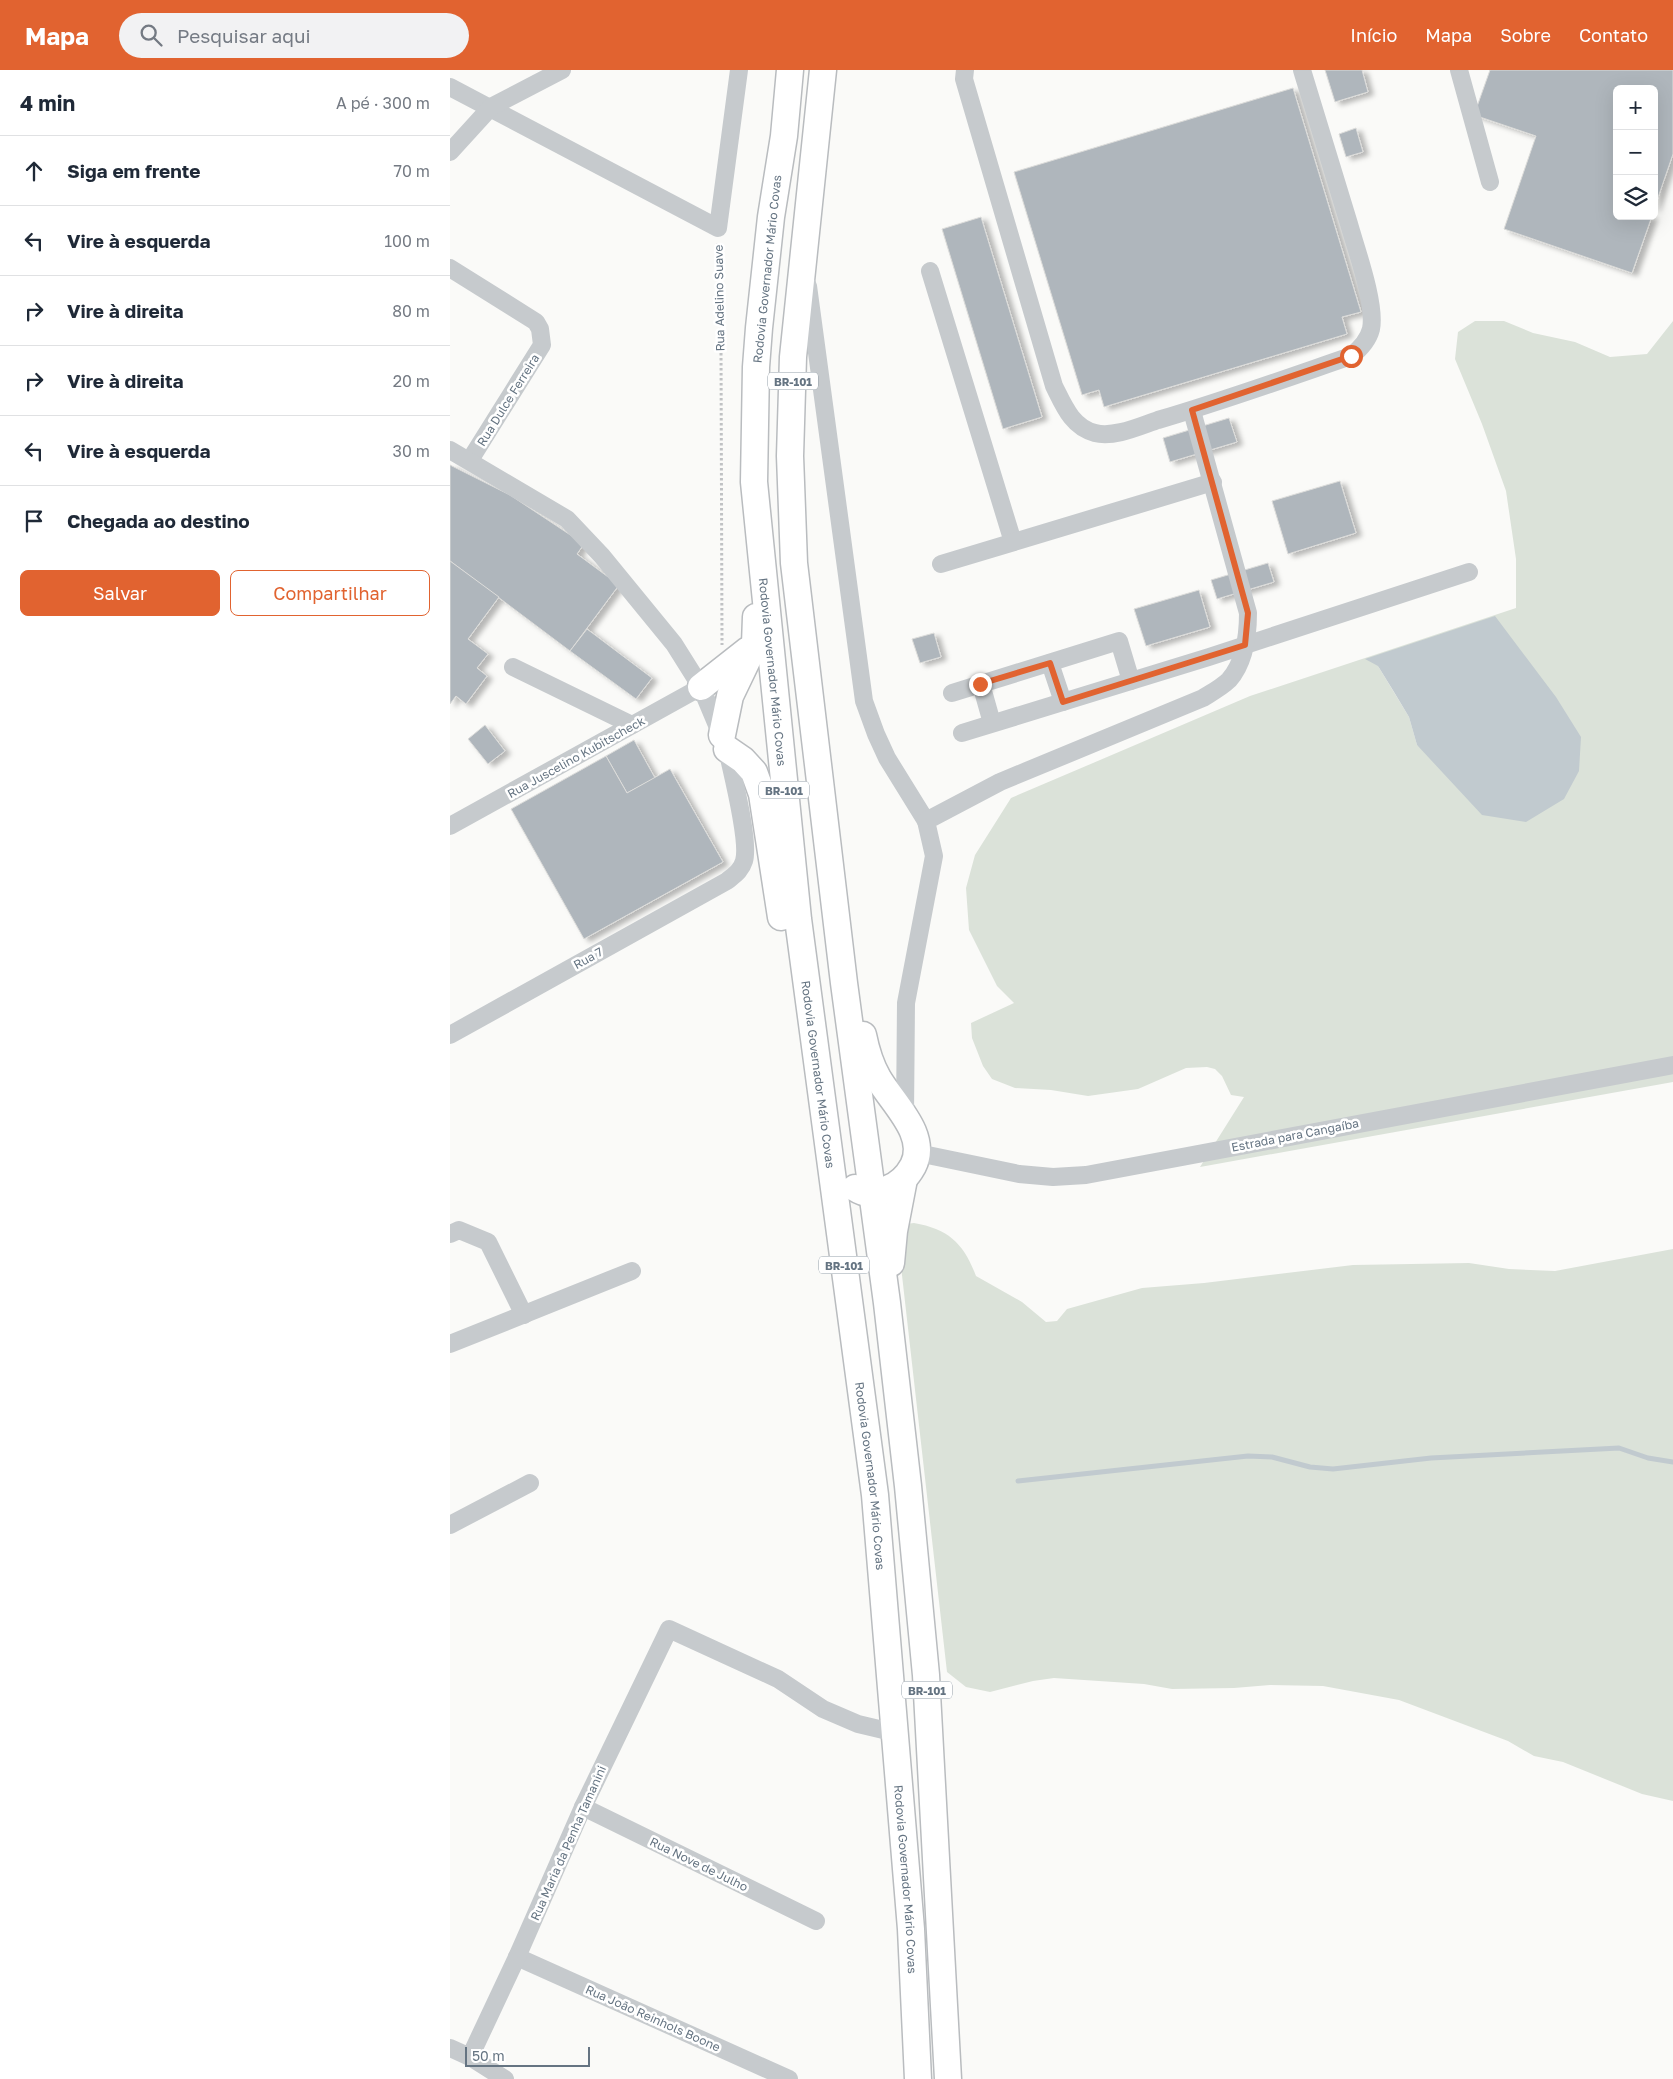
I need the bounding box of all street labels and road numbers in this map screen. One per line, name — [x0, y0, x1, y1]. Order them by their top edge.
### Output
street label: Rodovia Governador Mário Covas — [750, 174, 784, 364]
street label: Rua Adelino Suave — [711, 244, 727, 352]
street label: Rua Dulce Ferreira — [474, 351, 542, 449]
road number: BR-101 — [768, 372, 818, 390]
street label: Rodovia Governador Mário Covas — [756, 577, 790, 767]
street label: Rua Juscelino Kubitscheck — [505, 713, 647, 801]
road number: BR-101 — [759, 782, 809, 798]
street label: Rua 7 — [571, 944, 605, 972]
street label: Rodovia Governador Mário Covas — [799, 980, 839, 1169]
street label: Estrada para Cangaíba — [1230, 1115, 1360, 1155]
road number: BR-101 — [819, 1256, 869, 1274]
street label: Rodovia Governador Mário Covas — [852, 1381, 889, 1571]
road number: BR-101 — [902, 1682, 952, 1698]
street label: Rua Maria da Penha Tamanini — [527, 1763, 609, 1923]
street label: Rodovia Governador Mário Covas — [892, 1784, 921, 1974]
street label: Rua Nove de Julho — [648, 1834, 750, 1894]
street label: Rua João Reinhols Boone — [583, 1981, 723, 2055]

